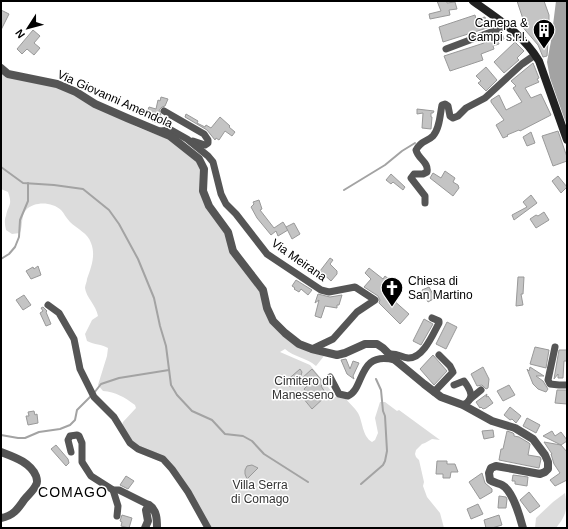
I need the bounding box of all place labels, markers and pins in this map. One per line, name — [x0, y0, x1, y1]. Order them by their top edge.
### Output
place label: Canepa & Campi s.r.l. — [468, 16, 528, 44]
building icon: Canepa & Campi s.r.l. — [531, 17, 557, 50]
place label: Chiesa di San Martino — [408, 274, 473, 302]
church icon: Chiesa di San Martino — [379, 275, 405, 308]

